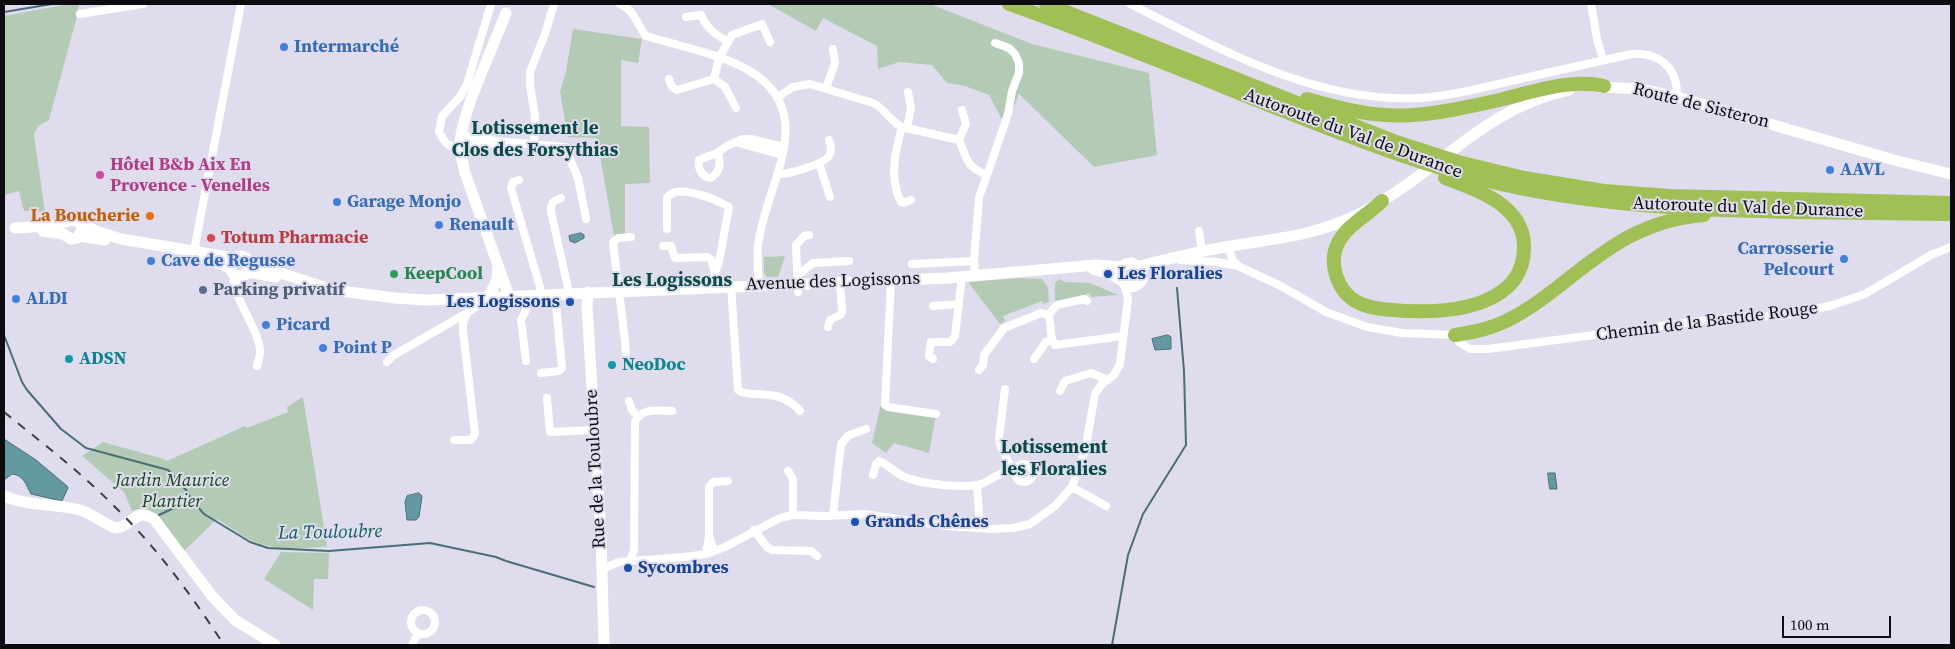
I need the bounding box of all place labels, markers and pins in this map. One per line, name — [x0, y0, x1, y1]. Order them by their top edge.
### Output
place label: Intermarché — [294, 36, 399, 58]
marker: Intermarché — [278, 41, 290, 53]
place label: Hôtel B&b Aix En Provence - Venelles — [110, 154, 270, 196]
place label: AAVL — [1840, 159, 1885, 181]
marker: AAVL — [1824, 164, 1836, 176]
marker: Hôtel B&b Aix En Provence - Venelles — [94, 169, 106, 181]
place label: Garage Monjo — [347, 191, 461, 213]
marker: Garage Monjo — [331, 196, 343, 208]
place label: La Boucherie — [31, 205, 140, 227]
marker: La Boucherie — [144, 210, 156, 222]
place label: Renault — [449, 214, 514, 236]
marker: Renault — [433, 219, 445, 231]
place label: Totum Pharmacie — [221, 227, 368, 249]
marker: Totum Pharmacie — [205, 232, 217, 244]
place label: Carrosserie Pelcourt — [1737, 238, 1834, 280]
place label: Cave de Regusse — [161, 250, 295, 272]
marker: Carrosserie Pelcourt — [1838, 253, 1850, 265]
marker: Cave de Regusse — [145, 255, 157, 267]
place label: KeepCool — [404, 263, 483, 285]
place label: Les Floralies — [1118, 263, 1223, 285]
marker: KeepCool — [388, 268, 400, 280]
marker: Les Floralies — [1102, 268, 1114, 280]
place label: Parking privatif — [213, 279, 345, 301]
marker: Parking privatif — [197, 284, 209, 296]
place label: ALDI — [26, 288, 68, 310]
place label: Les Logissons — [446, 291, 560, 313]
marker: ALDI — [10, 293, 22, 305]
marker: Les Logissons — [564, 296, 576, 308]
place label: Picard — [276, 314, 330, 336]
marker: Picard — [260, 319, 272, 331]
place label: Point P — [333, 337, 392, 359]
marker: Point P — [317, 342, 329, 354]
place label: ADSN — [79, 348, 127, 370]
marker: ADSN — [63, 353, 75, 365]
place label: NeoDoc — [622, 354, 686, 376]
marker: NeoDoc — [606, 359, 618, 371]
place label: Grands Chênes — [865, 511, 989, 533]
marker: Grands Chênes — [849, 516, 861, 528]
place label: Sycombres — [638, 557, 729, 579]
marker: Sycombres — [622, 562, 634, 574]

